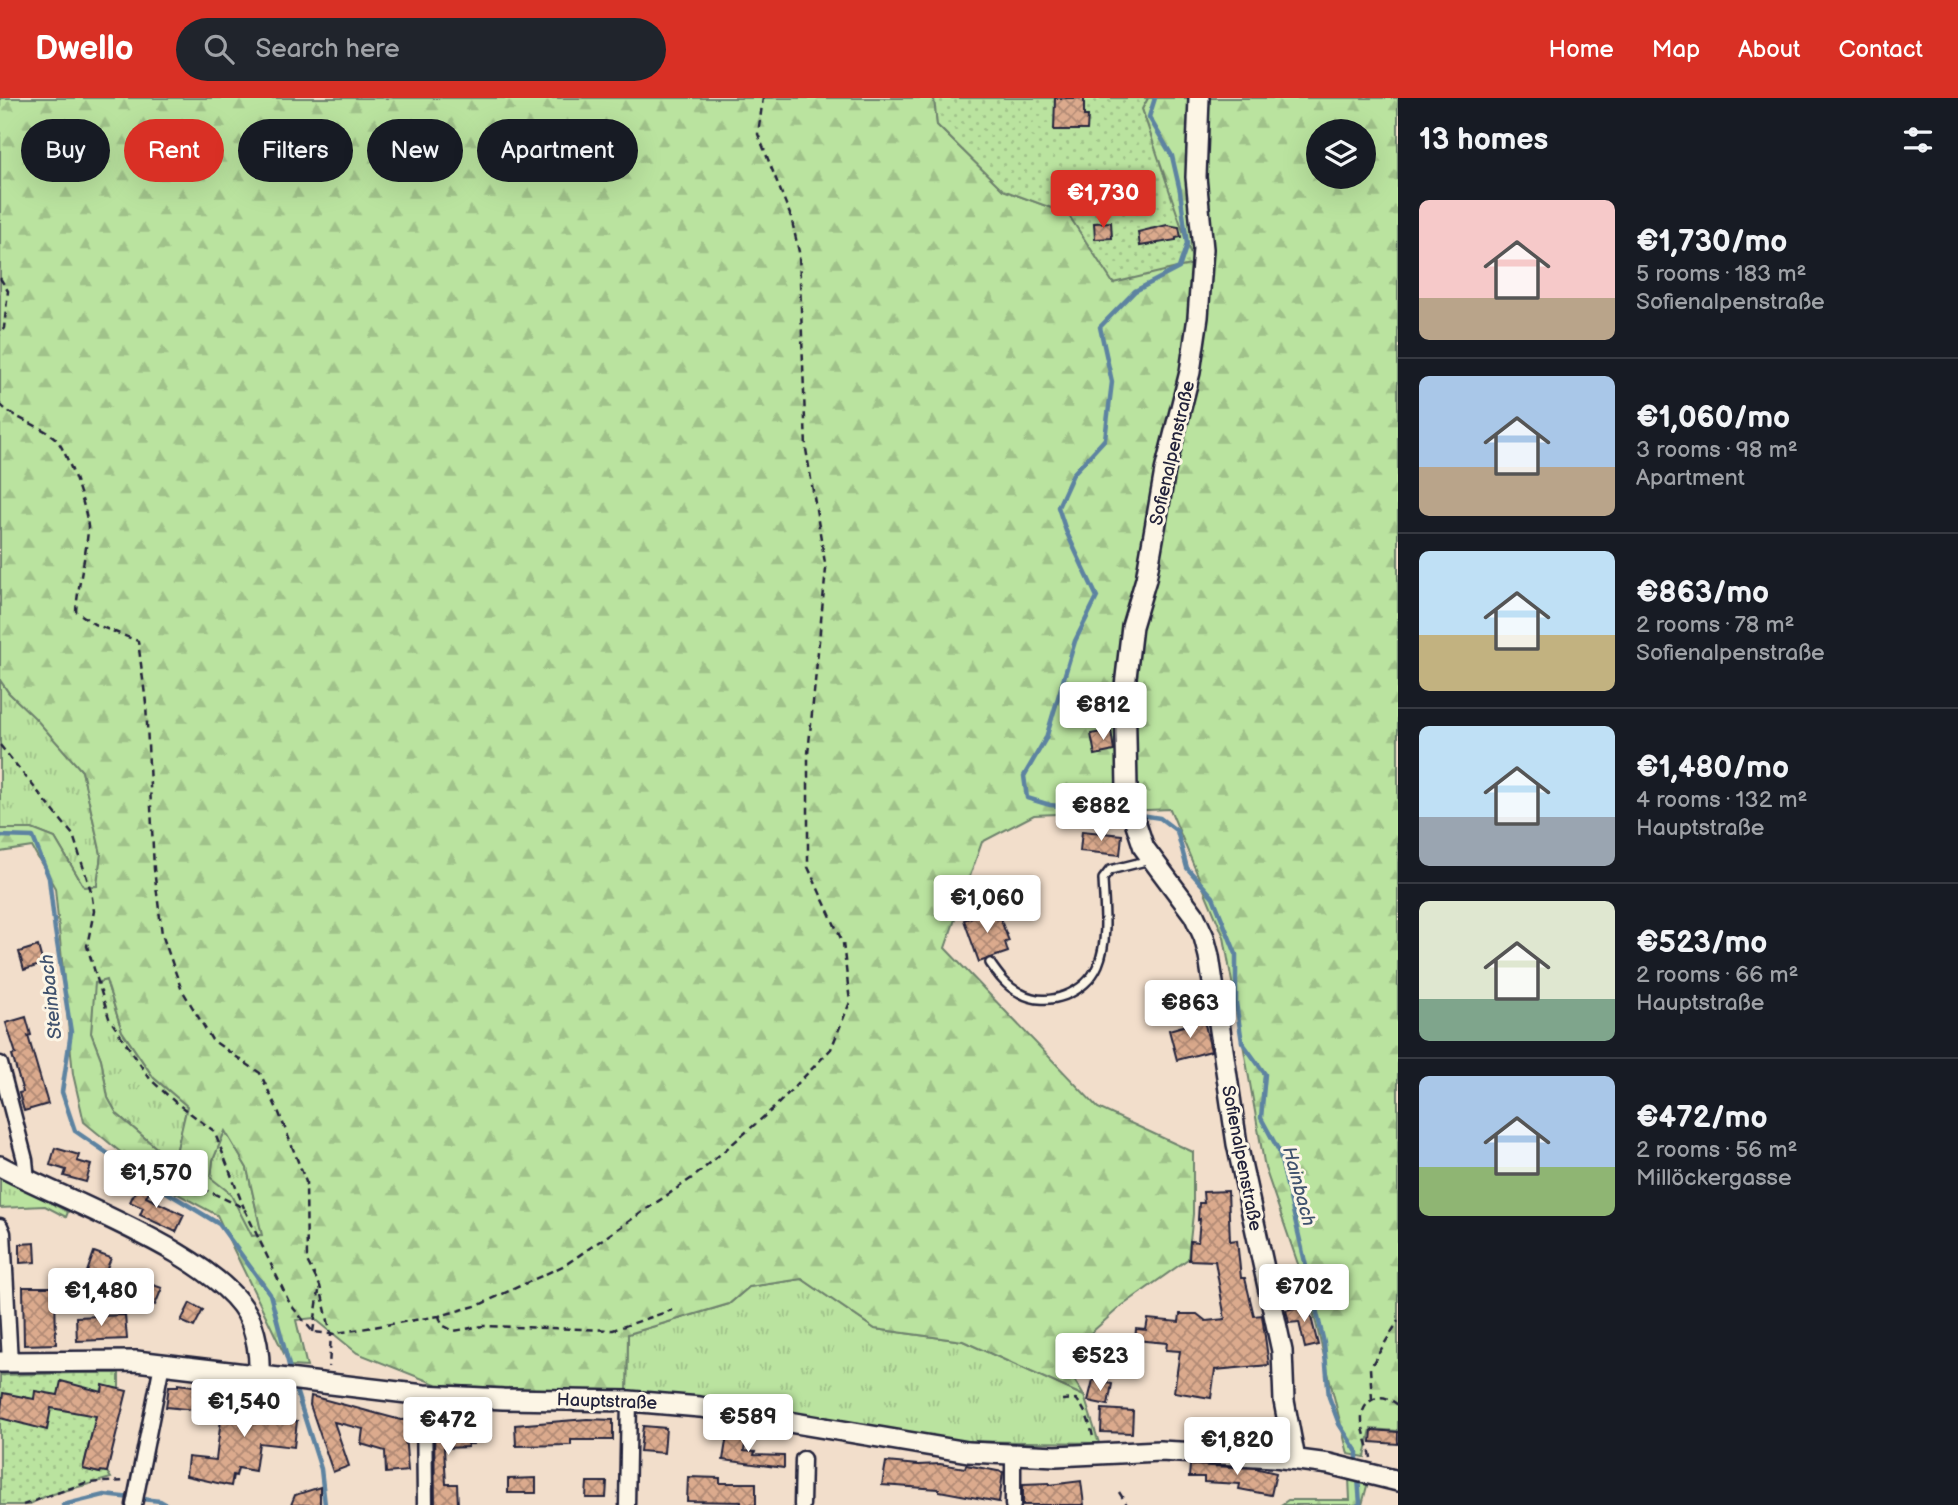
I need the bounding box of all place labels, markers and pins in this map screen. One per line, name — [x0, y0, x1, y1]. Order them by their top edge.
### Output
pin: €1,730 — [1046, 170, 1160, 230]
pin: €812 — [1062, 682, 1144, 742]
pin: €882 — [1060, 784, 1142, 843]
pin: €1,060 — [930, 876, 1044, 935]
pin: €863 — [1149, 981, 1231, 1040]
pin: €1,570 — [99, 1150, 213, 1210]
pin: €702 — [1263, 1264, 1345, 1324]
pin: €1,480 — [44, 1268, 158, 1328]
pin: €523 — [1059, 1334, 1141, 1393]
pin: €1,540 — [187, 1380, 301, 1439]
pin: €589 — [707, 1394, 789, 1454]
pin: €472 — [407, 1398, 489, 1457]
pin: €1,820 — [1180, 1418, 1294, 1477]

